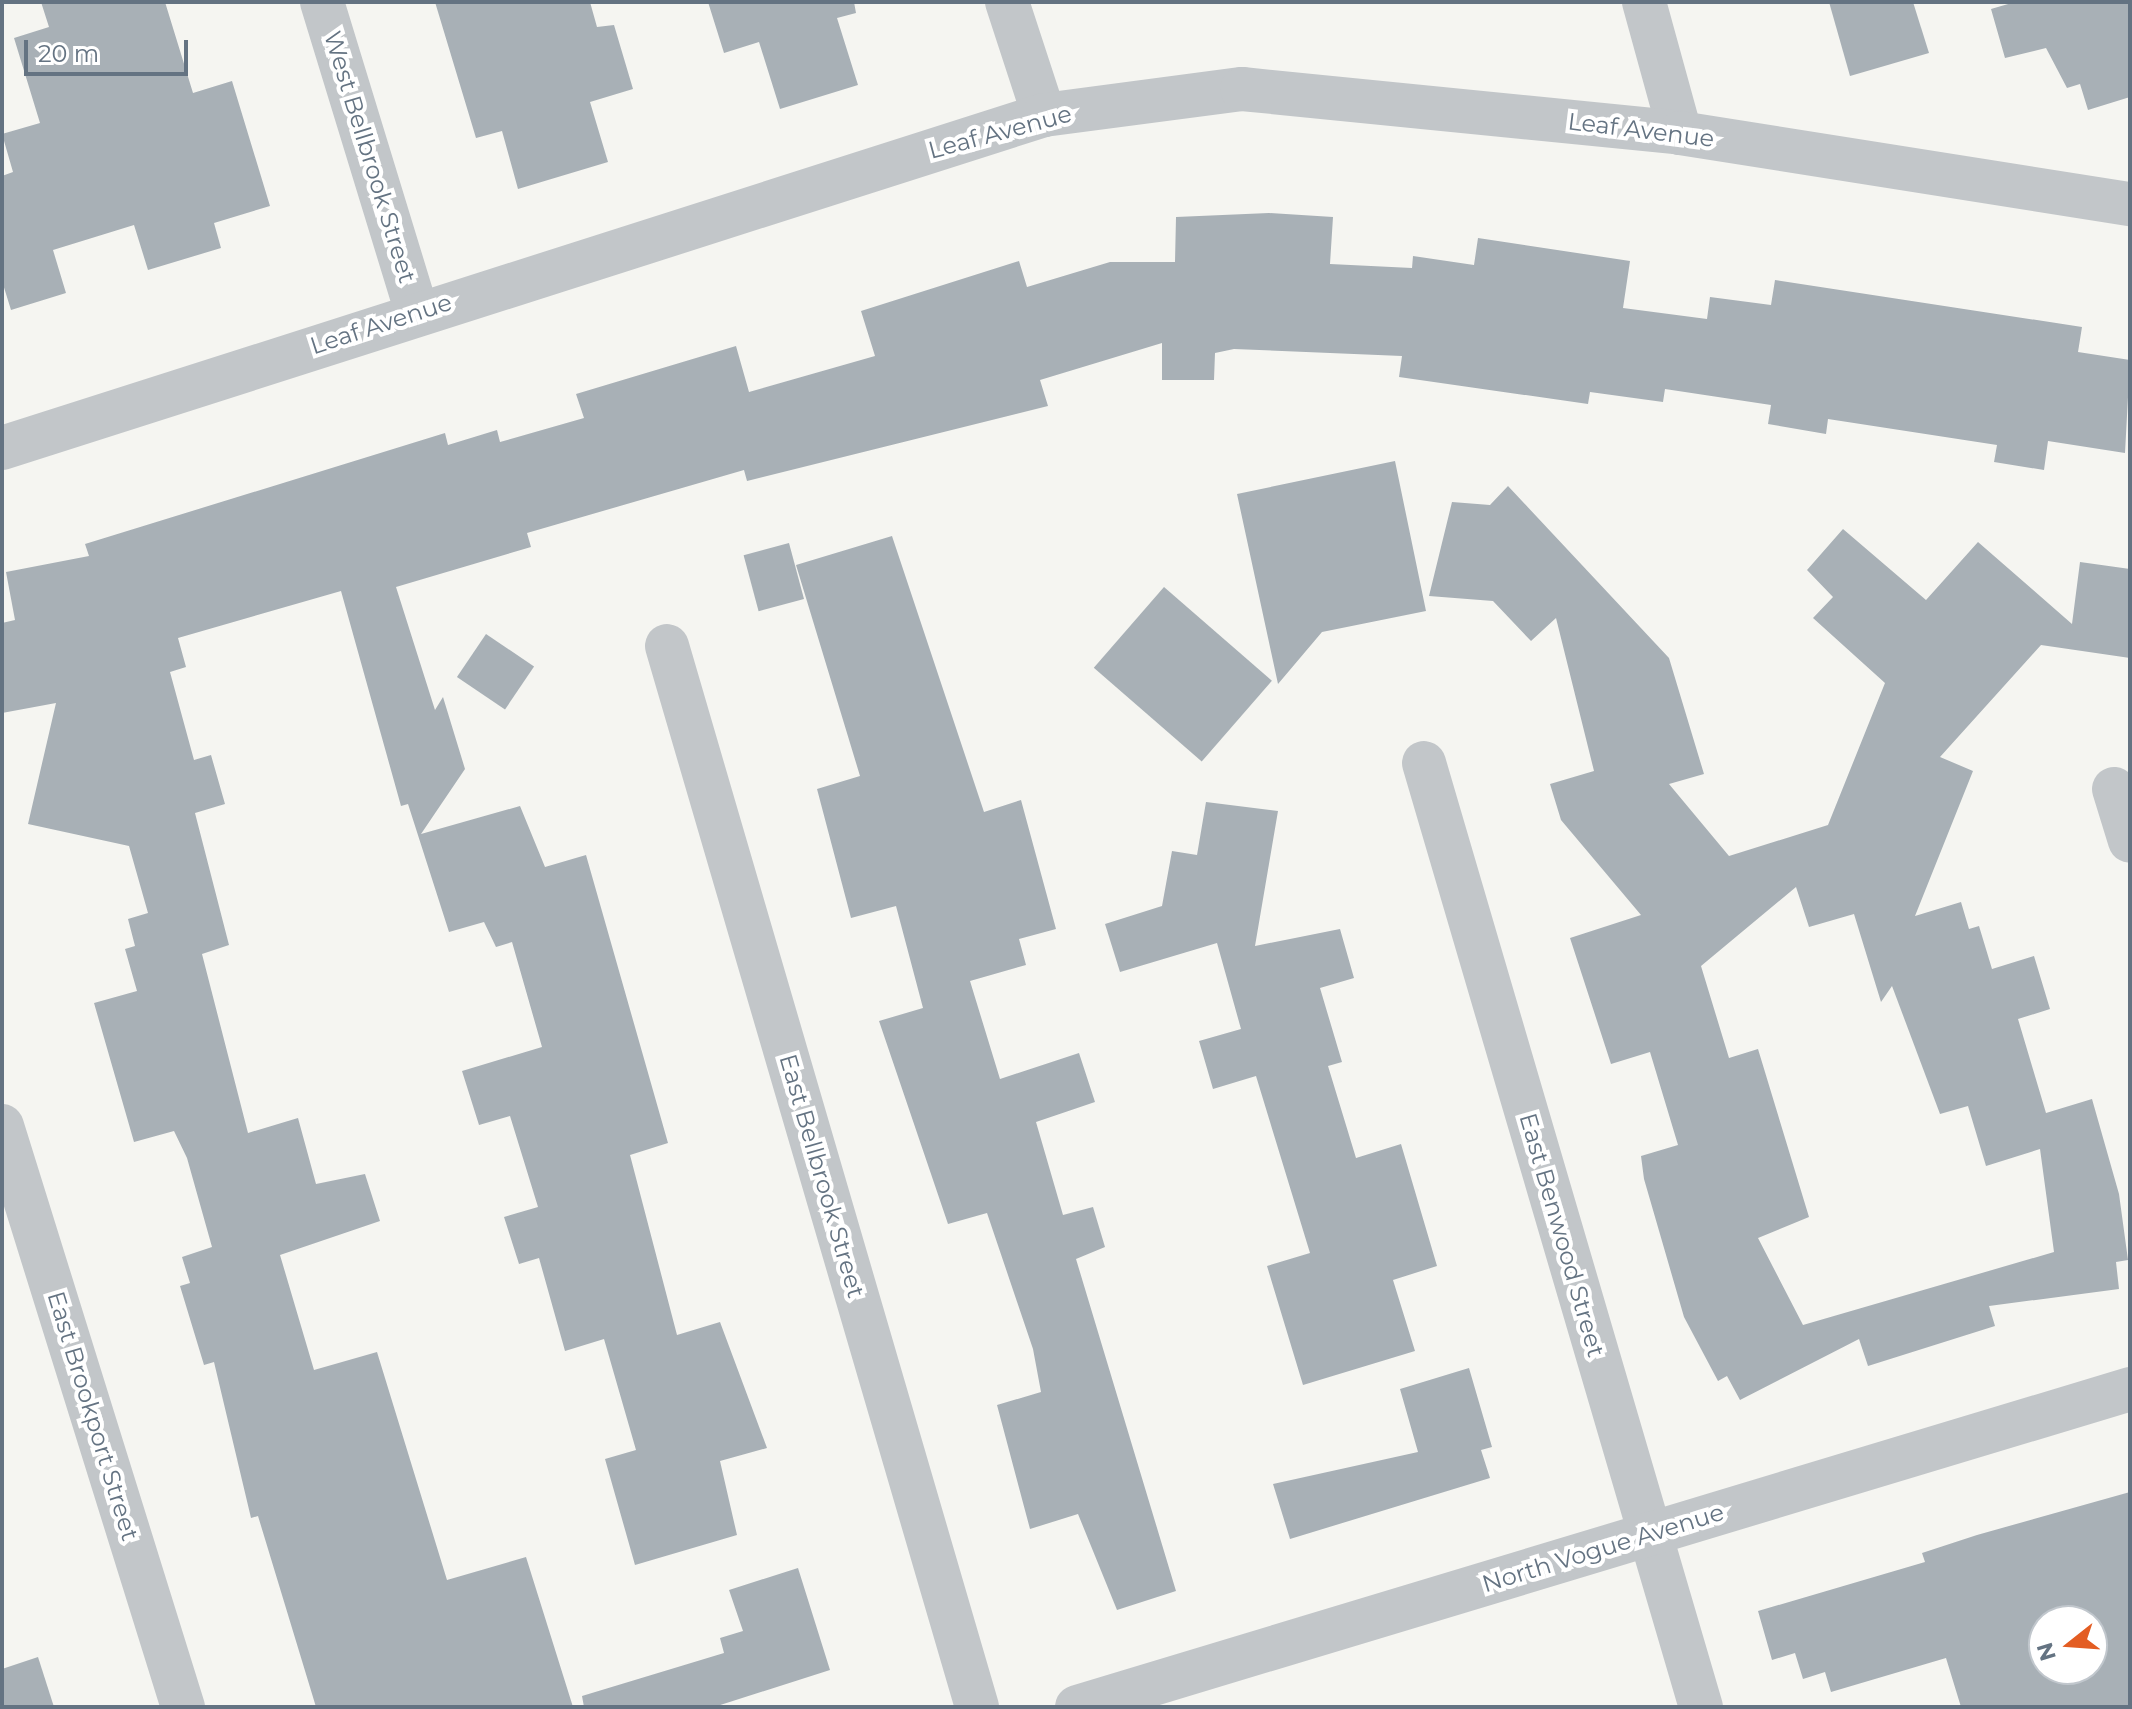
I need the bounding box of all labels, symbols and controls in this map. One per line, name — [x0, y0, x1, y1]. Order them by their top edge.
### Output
scale bar — [28, 24, 192, 74]
street label: West Bellbrook Street — [318, 28, 422, 286]
text: 20 m — [38, 39, 99, 68]
street label: Leaf Avenue — [925, 99, 1075, 165]
street label: Leaf Avenue — [1566, 107, 1716, 153]
street label: Leaf Avenue — [307, 288, 455, 360]
street label: East Bellbrook Street — [773, 1051, 871, 1301]
street label: East Benwood Street — [1513, 1110, 1611, 1360]
street label: East Brookport Street — [41, 1288, 145, 1544]
street label: North Vogue Avenue — [1479, 1498, 1727, 1598]
north arrow — [2028, 1605, 2108, 1685]
text: N — [2031, 1639, 2062, 1664]

